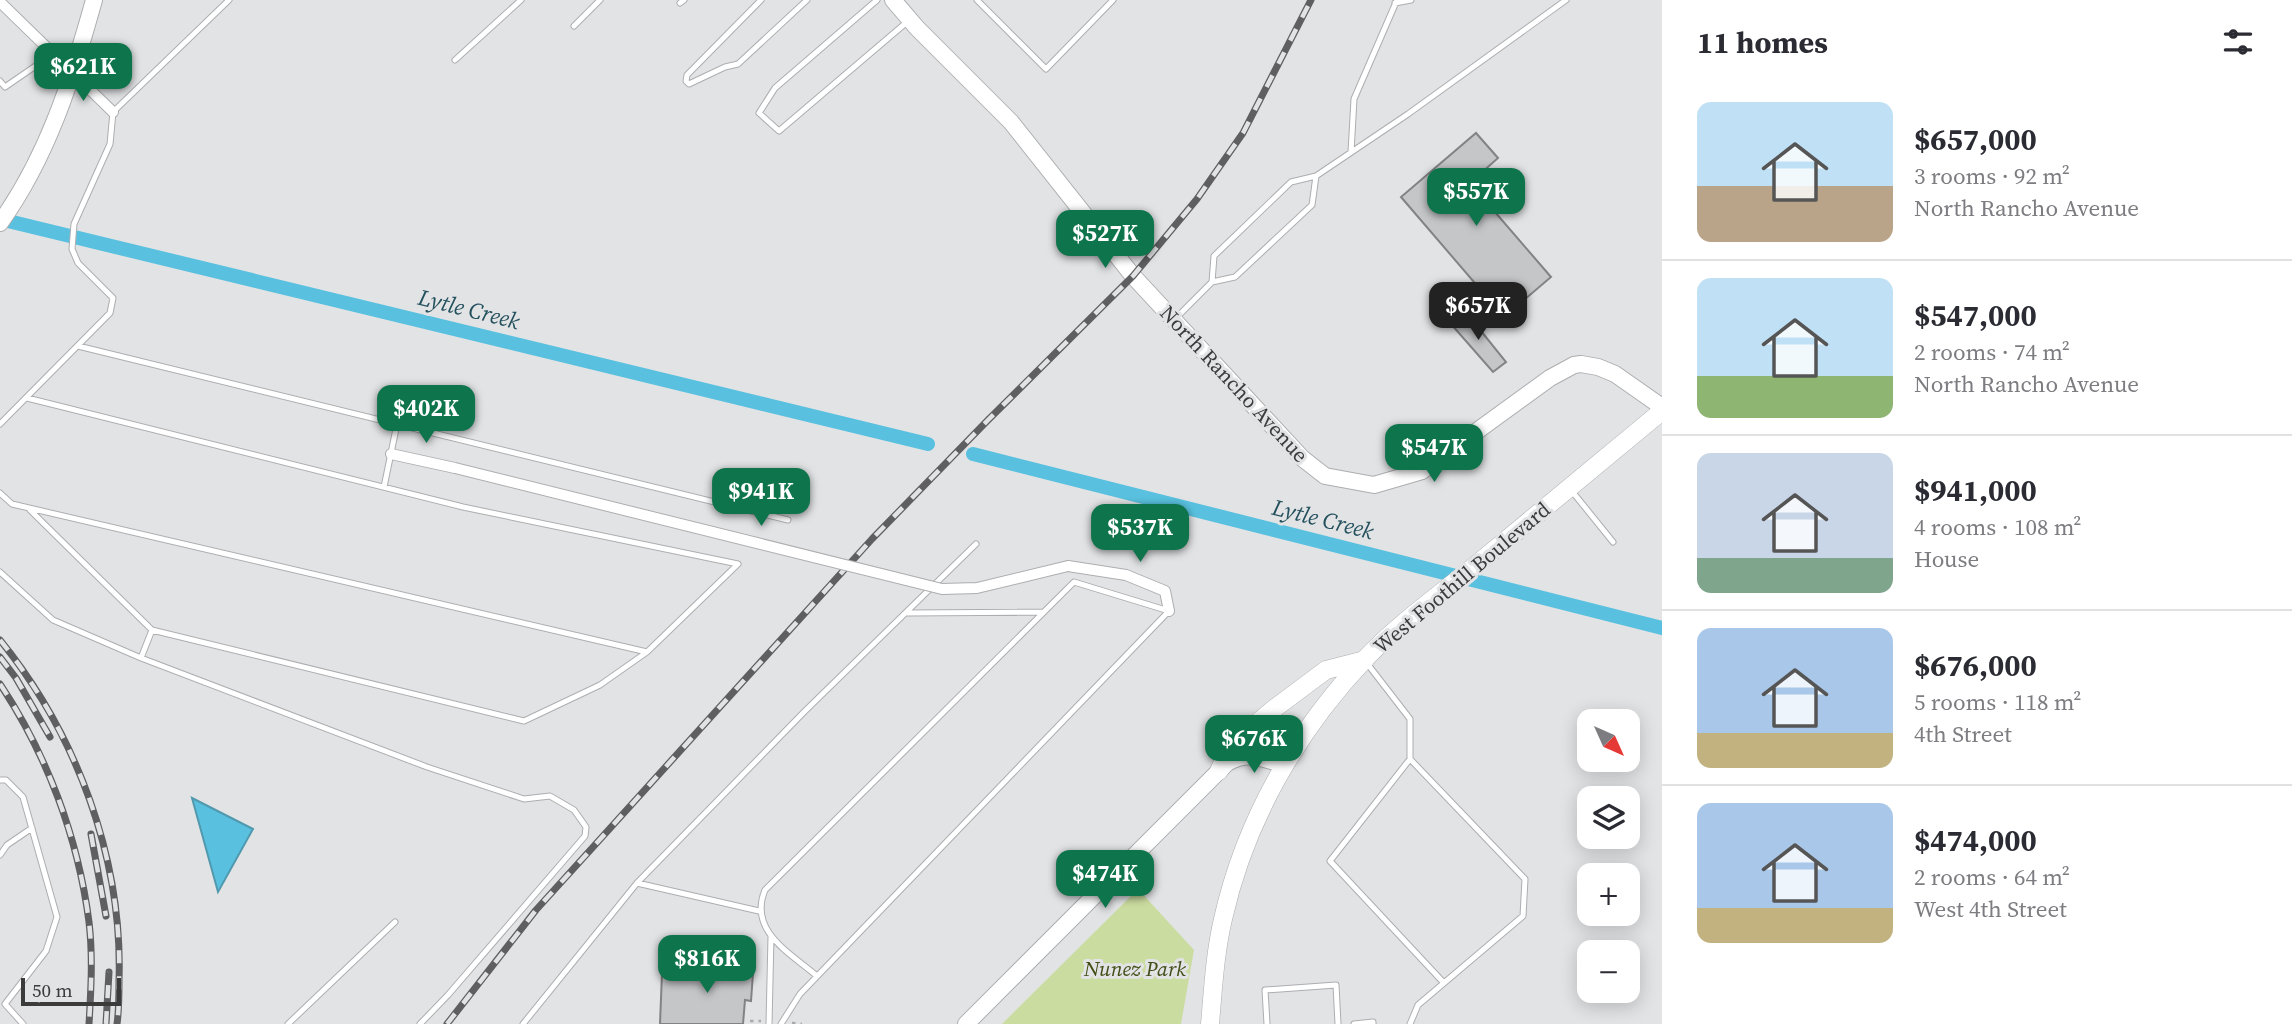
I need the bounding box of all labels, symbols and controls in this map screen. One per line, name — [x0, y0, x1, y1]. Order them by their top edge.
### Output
text: 11 homes — [1697, 22, 1828, 63]
icon: filters — [2219, 23, 2257, 61]
pin: $621K — [34, 43, 132, 103]
text: $621K — [50, 50, 116, 82]
text: $657,000 — [1914, 119, 2037, 160]
icon: home — [1753, 130, 1837, 214]
text: 3 rooms · 92 m² — [1914, 160, 2070, 192]
pin: $557K — [1427, 168, 1525, 228]
text: $557K — [1443, 175, 1509, 207]
text: North Rancho Avenue — [1914, 192, 2139, 224]
pin: $527K — [1056, 210, 1154, 270]
text: $527K — [1072, 217, 1138, 249]
water label: Lytle Creek — [414, 281, 523, 337]
pin: $657K — [1429, 282, 1527, 342]
text: $657K — [1445, 289, 1511, 321]
text: $547,000 — [1914, 295, 2037, 336]
street label: North Rancho Avenue — [1154, 299, 1315, 469]
icon: home — [1753, 306, 1837, 390]
text: 2 rooms · 74 m² — [1914, 336, 2070, 368]
text: North Rancho Avenue — [1914, 368, 2139, 400]
pin: $402K — [377, 386, 475, 445]
text: $402K — [393, 392, 459, 424]
pin: $547K — [1385, 424, 1483, 484]
text: $547K — [1401, 431, 1467, 463]
pin: $941K — [712, 468, 810, 528]
text: $941,000 — [1914, 470, 2037, 511]
text: $941K — [728, 475, 794, 507]
icon: home — [1753, 481, 1837, 565]
water label: Lytle Creek — [1268, 491, 1377, 547]
street label: West Foothill Boulevard — [1367, 495, 1556, 660]
pin: $537K — [1091, 504, 1189, 564]
text: $537K — [1107, 511, 1173, 543]
text: 4 rooms · 108 m² — [1914, 511, 2081, 543]
text: House — [1914, 543, 1979, 575]
text: $676,000 — [1914, 645, 2037, 686]
icon: home — [1753, 656, 1837, 740]
text: 5 rooms · 118 m² — [1914, 686, 2081, 718]
north arrow — [1577, 709, 1640, 772]
map controls — [1577, 709, 1640, 1003]
pin: $676K — [1205, 716, 1303, 775]
text: 4th Street — [1914, 718, 2012, 750]
text: $676K — [1221, 722, 1287, 754]
button: layers — [1577, 786, 1640, 849]
text: $474,000 — [1914, 820, 2037, 861]
icon: home — [1753, 831, 1837, 915]
pin: $474K — [1056, 850, 1154, 910]
text: $474K — [1072, 857, 1138, 889]
text: 2 rooms · 64 m² — [1914, 861, 2070, 893]
button: + — [1577, 863, 1640, 926]
text: West 4th Street — [1914, 893, 2067, 925]
pin: $816K — [658, 936, 756, 995]
button: − — [1577, 940, 1640, 1003]
text: $816K — [674, 942, 740, 974]
park label: Nunez Park — [1083, 954, 1186, 983]
scale bar — [21, 975, 121, 1007]
text: 50 m — [32, 977, 73, 1003]

